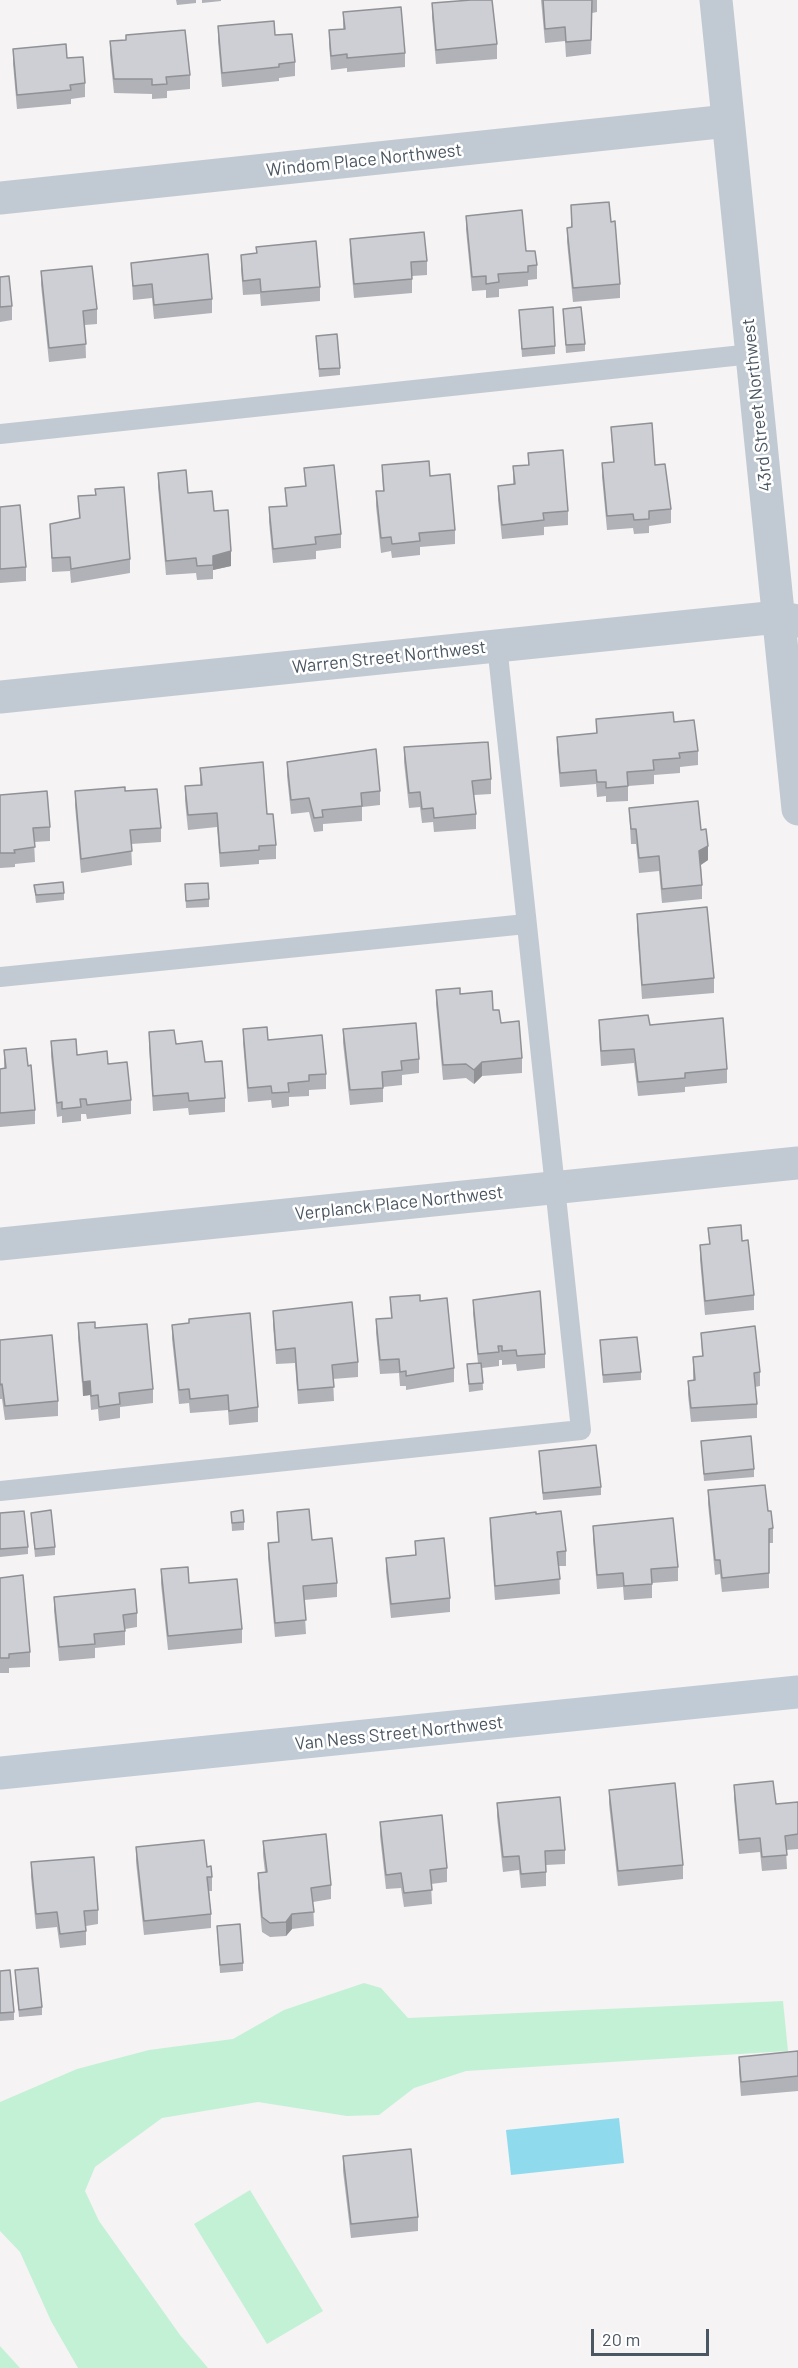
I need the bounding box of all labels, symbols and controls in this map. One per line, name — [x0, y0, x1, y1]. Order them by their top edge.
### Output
street label: Windom Place Northwest — [265, 139, 463, 181]
street label: 43rd Street Northwest — [737, 317, 777, 493]
street label: Warren Street Northwest — [291, 636, 487, 678]
street label: Verplanck Place Northwest — [294, 1181, 504, 1225]
street label: Van Ness Street Northwest — [294, 1711, 504, 1755]
scale bar — [594, 2317, 712, 2355]
text: 20 m — [602, 2328, 640, 2350]

